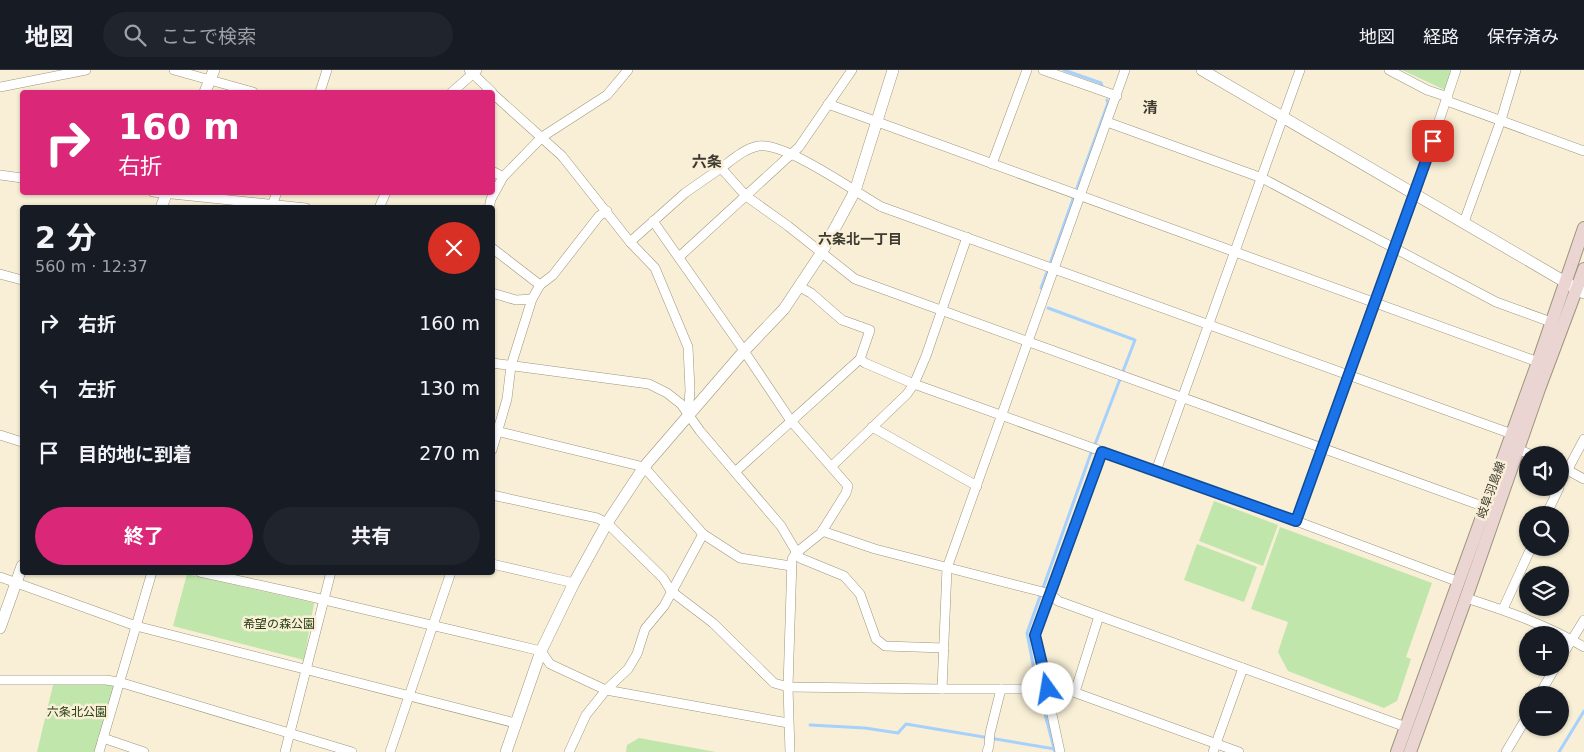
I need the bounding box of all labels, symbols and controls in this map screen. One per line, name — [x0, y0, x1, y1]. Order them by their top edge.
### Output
search box — [103, 12, 453, 57]
icon: search — [121, 21, 149, 49]
text: 地図 — [25, 23, 73, 51]
text: ここで検索 — [161, 25, 256, 47]
text: 地図 — [1359, 26, 1395, 47]
text: 経路 — [1423, 26, 1459, 47]
text: 保存済み — [1487, 26, 1559, 47]
district label: 清 — [1142, 99, 1158, 117]
text: 160 m — [118, 107, 240, 147]
icon: right — [35, 110, 100, 175]
pin — [1412, 120, 1454, 162]
icon: arrive — [1419, 127, 1447, 155]
district label: 六条 — [692, 153, 722, 171]
text: 右折 — [118, 154, 162, 179]
text: 2 分 — [35, 220, 96, 255]
button: close — [428, 222, 480, 274]
district label: 六条北一丁目 — [818, 231, 902, 247]
text: 560 m · 12:37 — [35, 257, 148, 276]
icon: right — [35, 309, 63, 337]
text: 160 m — [419, 312, 480, 334]
text: 右折 — [78, 313, 116, 335]
icon: left — [35, 374, 63, 402]
text: 130 m — [419, 377, 480, 399]
text: 左折 — [78, 378, 116, 400]
icon: arrive — [35, 439, 63, 467]
text: 270 m — [419, 442, 480, 464]
text: 目的地に到着 — [78, 443, 192, 465]
map controls — [1519, 446, 1569, 736]
button: sound — [1519, 446, 1569, 496]
street label: 岐阜羽島線 — [1474, 459, 1508, 521]
button: search — [1519, 506, 1569, 556]
button: 終了 — [35, 507, 253, 565]
button: 共有 — [263, 507, 480, 565]
button: layers — [1519, 566, 1569, 616]
park label: 希望の森公園 — [243, 617, 315, 631]
button: + — [1519, 626, 1569, 676]
position arrow — [1021, 662, 1073, 714]
button: − — [1519, 686, 1569, 736]
park label: 六条北公園 — [47, 705, 107, 719]

